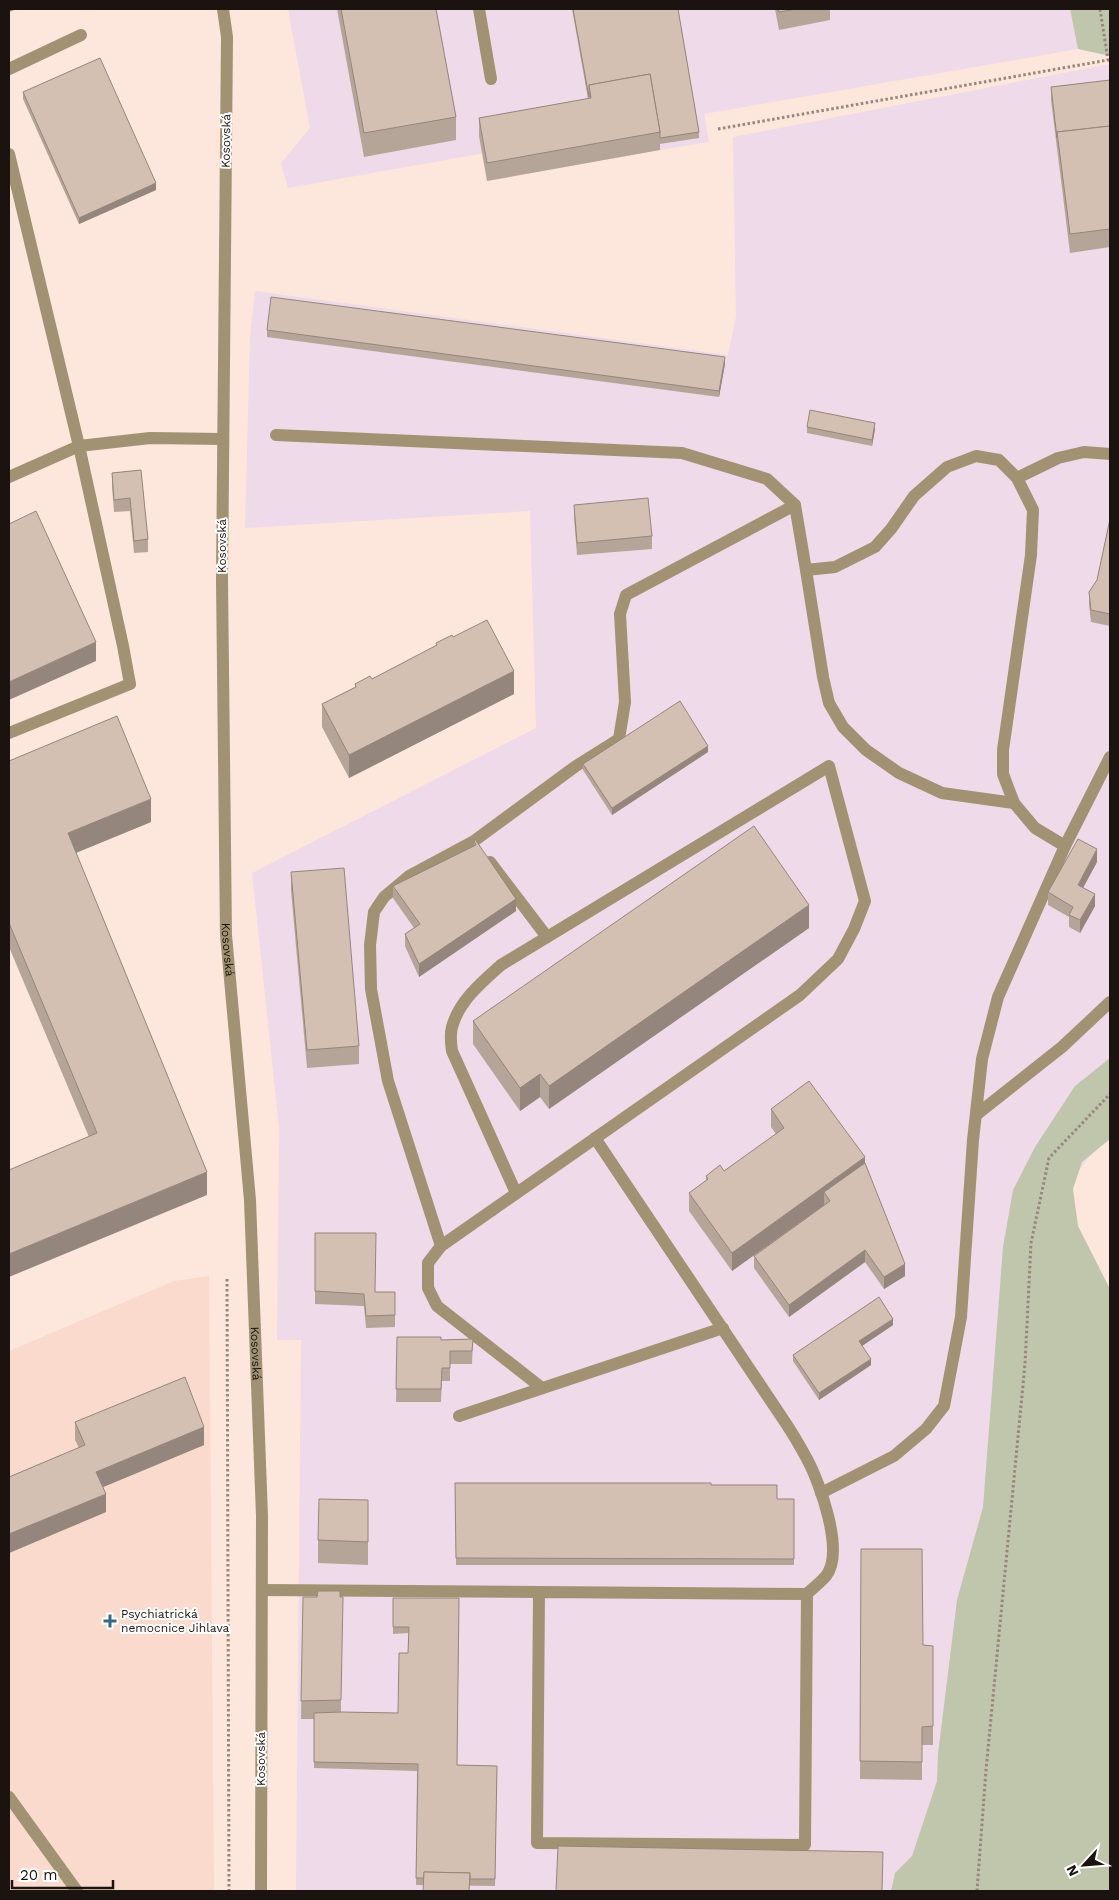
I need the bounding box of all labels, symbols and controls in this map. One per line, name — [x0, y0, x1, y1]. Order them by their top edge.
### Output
street label: Kosovská — [219, 114, 233, 168]
street label: Kosovská — [215, 519, 229, 573]
street label: Kosovská — [219, 923, 237, 977]
street label: Kosovská — [248, 1326, 264, 1381]
place label: Psychiatrická nemocnice Jihlava — [121, 1607, 229, 1635]
marker: Psychiatrická nemocnice Jihlava — [103, 1614, 117, 1628]
street label: Kosovská — [254, 1732, 268, 1786]
north arrow — [1059, 1840, 1109, 1890]
scale bar — [12, 1858, 114, 1890]
text: N — [1063, 1863, 1082, 1879]
text: 20 m — [20, 1866, 58, 1884]

